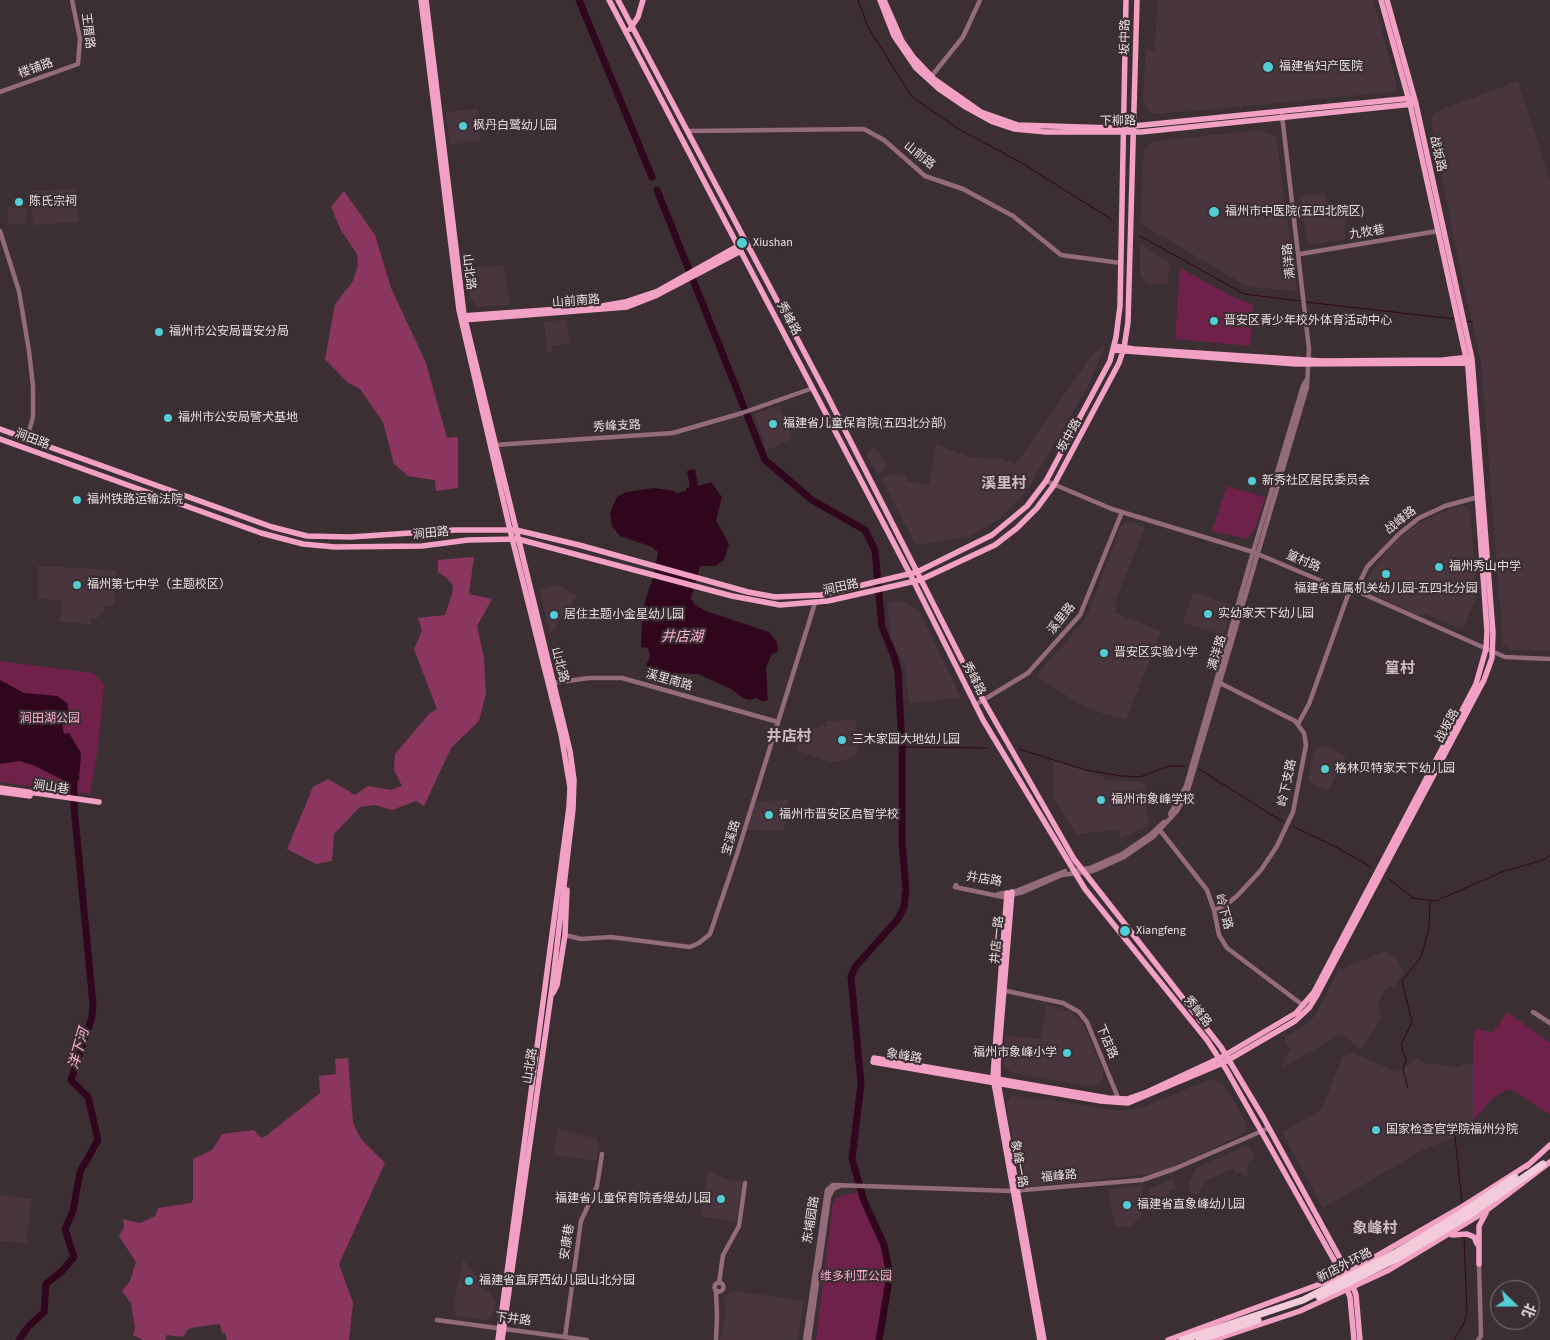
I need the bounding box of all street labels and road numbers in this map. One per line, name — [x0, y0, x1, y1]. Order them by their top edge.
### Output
street label: 王厝路 — [78, 12, 96, 50]
street label: 坂中路 — [1118, 19, 1134, 55]
street label: 楼铺路 — [17, 56, 55, 82]
street label: 下柳路 — [1100, 114, 1136, 130]
street label: 战坂路 — [1426, 135, 1448, 173]
street label: 山前路 — [900, 139, 938, 173]
street label: 九牧巷 — [1348, 223, 1386, 243]
street label: 满洋路 — [1281, 242, 1299, 280]
street label: 山北路 — [459, 253, 477, 291]
street label: 山前南路 — [552, 293, 600, 311]
street label: 秀峰路 — [773, 300, 803, 338]
street label: 坂中路 — [1055, 417, 1085, 455]
street label: 秀峰支路 — [593, 419, 641, 435]
street label: 涧田路 — [13, 427, 51, 453]
street label: 战峰路 — [1382, 504, 1420, 538]
street label: 涧田路 — [412, 525, 450, 543]
street label: 篁村路 — [1284, 548, 1322, 576]
street label: 涧田路 — [822, 577, 860, 599]
street label: 溪里路 — [1045, 600, 1079, 638]
street label: 满洋路 — [1206, 634, 1230, 672]
street label: 山北路 — [548, 646, 570, 684]
street label: 秀峰路 — [958, 660, 988, 698]
street label: 溪里南路 — [644, 667, 694, 695]
street label: 战坂路 — [1433, 707, 1463, 745]
street label: 岭下支路 — [1276, 758, 1300, 808]
street label: 涧山巷 — [32, 778, 70, 798]
street label: 宝溪路 — [720, 819, 744, 857]
street label: 井店路 — [965, 870, 1003, 890]
street label: 岭下路 — [1211, 893, 1235, 931]
street label: 井店一路 — [989, 915, 1007, 965]
street label: 秀峰路 — [1180, 993, 1214, 1031]
street label: 下店路 — [1092, 1023, 1120, 1061]
street label: 山北路 — [521, 1047, 541, 1085]
street label: 象峰路 — [885, 1047, 923, 1067]
street label: 象峰一路 — [1007, 1139, 1029, 1189]
street label: 福峰路 — [1040, 1168, 1078, 1186]
street label: 东埔园路 — [801, 1195, 823, 1245]
street label: 安康巷 — [558, 1223, 578, 1261]
street label: 新店外环路 — [1315, 1246, 1375, 1286]
street label: 下井路 — [494, 1311, 532, 1329]

